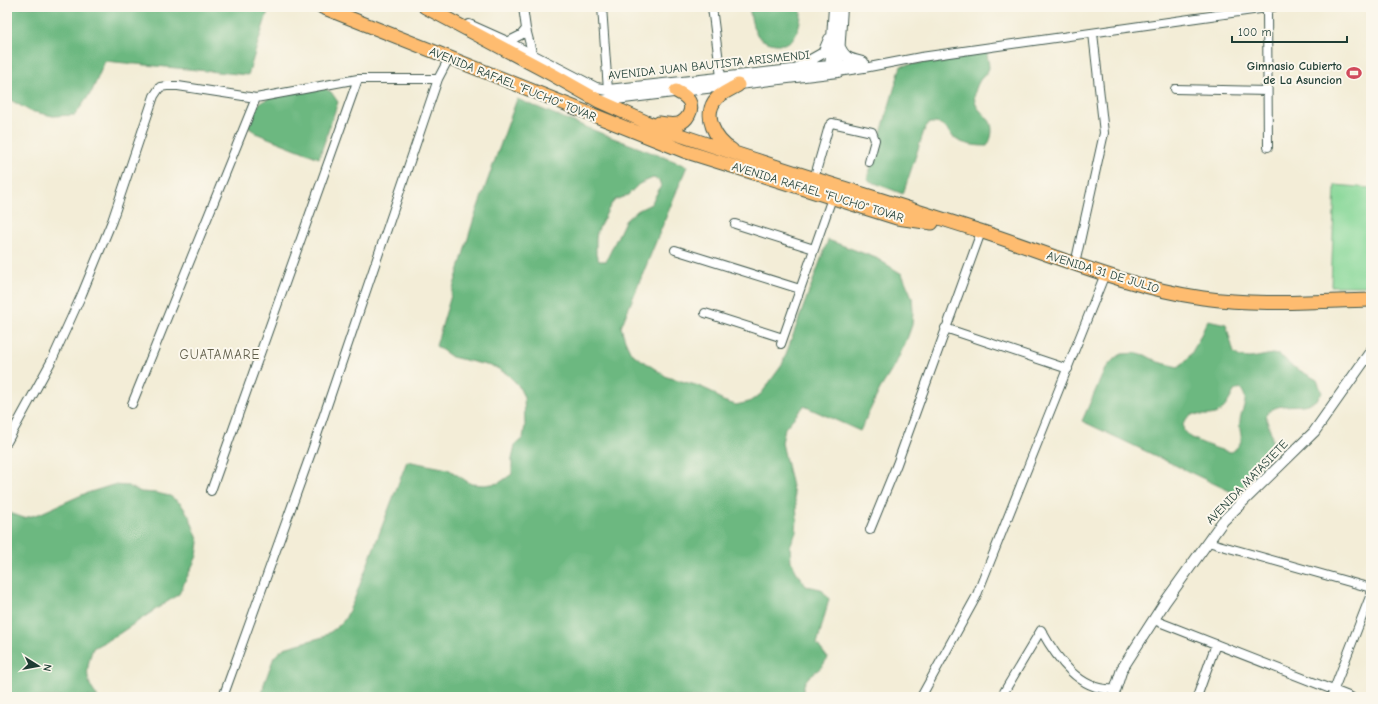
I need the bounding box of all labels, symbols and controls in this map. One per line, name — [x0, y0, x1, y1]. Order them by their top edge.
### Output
scale bar — [1232, 18, 1347, 44]
text: 100 m — [1238, 25, 1271, 39]
street label: AVENIDA RAFAEL "FUCHO" TOVAR — [427, 44, 599, 124]
street label: AVENIDA JUAN BAUTISTA ARISMENDI — [607, 47, 811, 83]
place label: Gimnasio Cubierto de La Asuncion — [1247, 59, 1342, 87]
sports icon: Gimnasio Cubierto de La Asuncion — [1345, 64, 1363, 82]
street label: AVENIDA RAFAEL "FUCHO" TOVAR — [730, 159, 906, 225]
street label: AVENIDA 31 DE JULIO — [1045, 248, 1161, 296]
district label: GUATAMARE — [180, 347, 260, 362]
street label: AVENIDA MATASIETE — [1203, 437, 1291, 527]
north arrow — [18, 646, 58, 686]
text: N — [40, 663, 54, 673]

